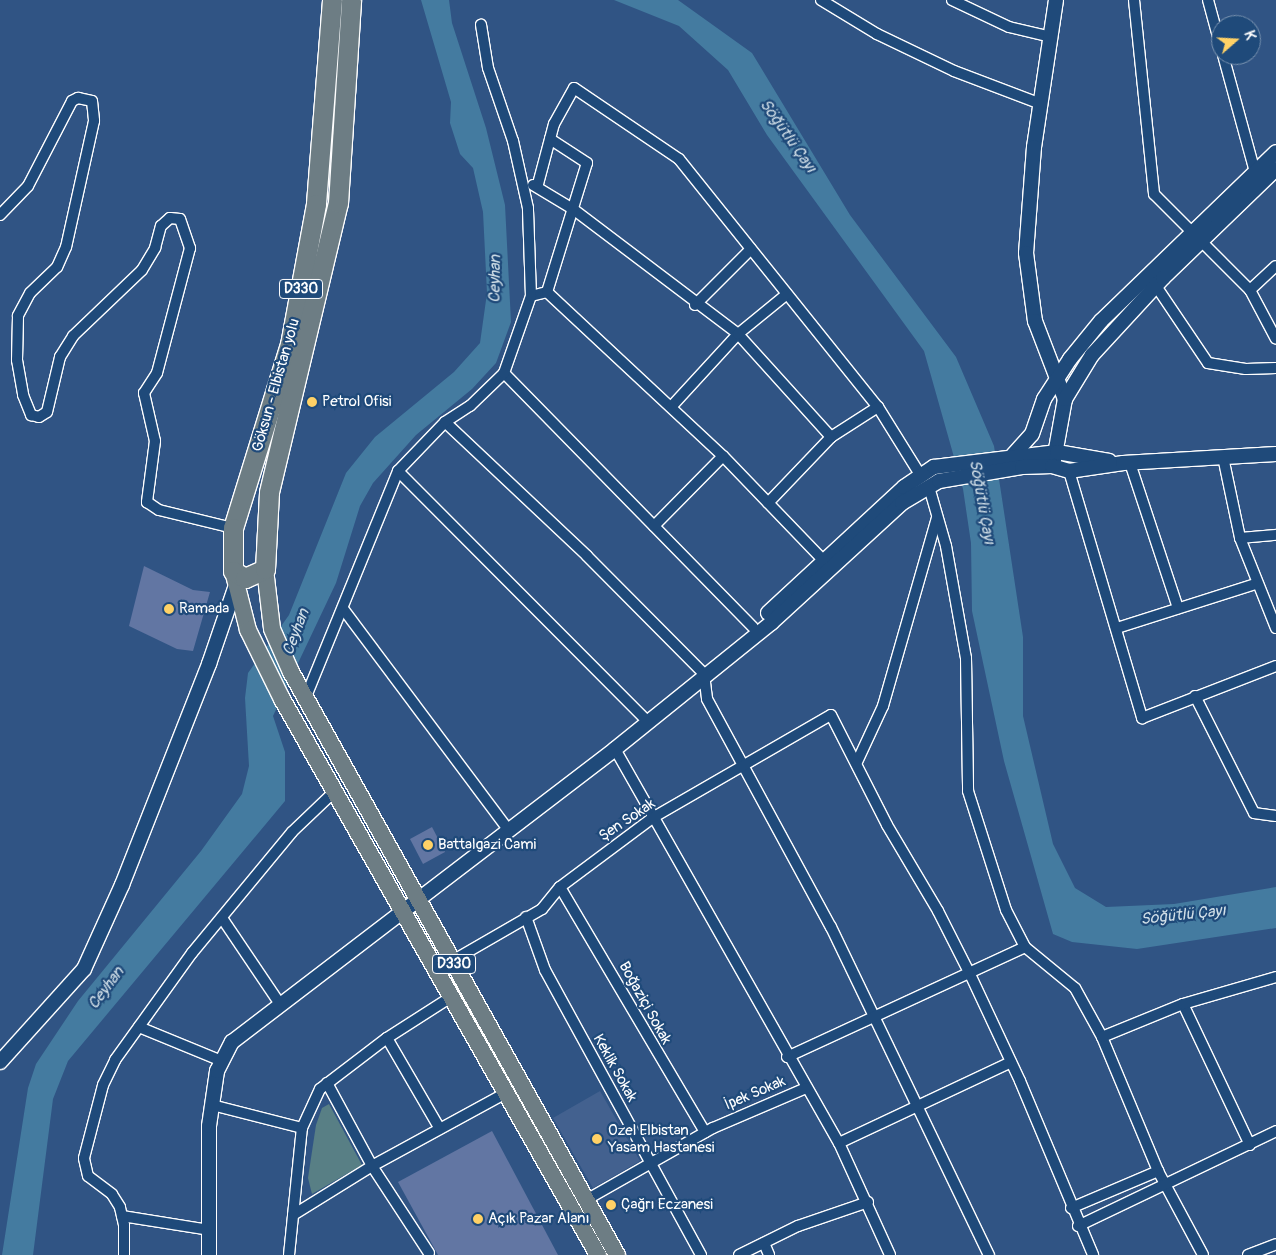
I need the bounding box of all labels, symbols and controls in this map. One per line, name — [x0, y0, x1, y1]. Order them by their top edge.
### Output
north arrow — [1211, 15, 1261, 65]
text: K — [1240, 29, 1259, 42]
water label: Söğütlü Çayı — [756, 96, 820, 176]
water label: Ceyhan — [485, 255, 505, 303]
road number: D330 — [278, 278, 324, 300]
street label: Göksun - Elbistan yolu — [248, 316, 304, 454]
place label: Petrol Ofisi — [322, 393, 391, 411]
marker: Petrol Ofisi — [306, 396, 318, 408]
water label: Söğütlü Çayı — [965, 458, 999, 546]
place label: Ramada — [179, 600, 229, 618]
marker: Ramada — [163, 603, 175, 615]
water label: Ceyhan — [278, 606, 314, 658]
street label: Şen Sokak — [595, 795, 659, 845]
place label: Battalgazi Cami — [438, 836, 536, 854]
marker: Battalgazi Cami — [422, 839, 434, 851]
water label: Söğütlü Çayı — [1140, 901, 1226, 929]
road number: D330 — [432, 952, 476, 976]
street label: Boğaziçi Sokak — [615, 958, 675, 1048]
water label: Ceyhan — [84, 963, 128, 1013]
street label: Keklik Sokak — [589, 1031, 641, 1105]
street label: İpek Sokak — [722, 1072, 788, 1114]
place label: Ozel Elbistan Yasam Hastanesi — [608, 1121, 714, 1156]
marker: Ozel Elbistan Yasam Hastanesi — [590, 1132, 604, 1146]
place label: Çağrı Eczanesi — [621, 1196, 713, 1214]
marker: Çağrı Eczanesi — [605, 1199, 617, 1211]
place label: Açık Pazar Alanı — [488, 1210, 589, 1228]
marker: Açık Pazar Alanı — [472, 1213, 484, 1225]

